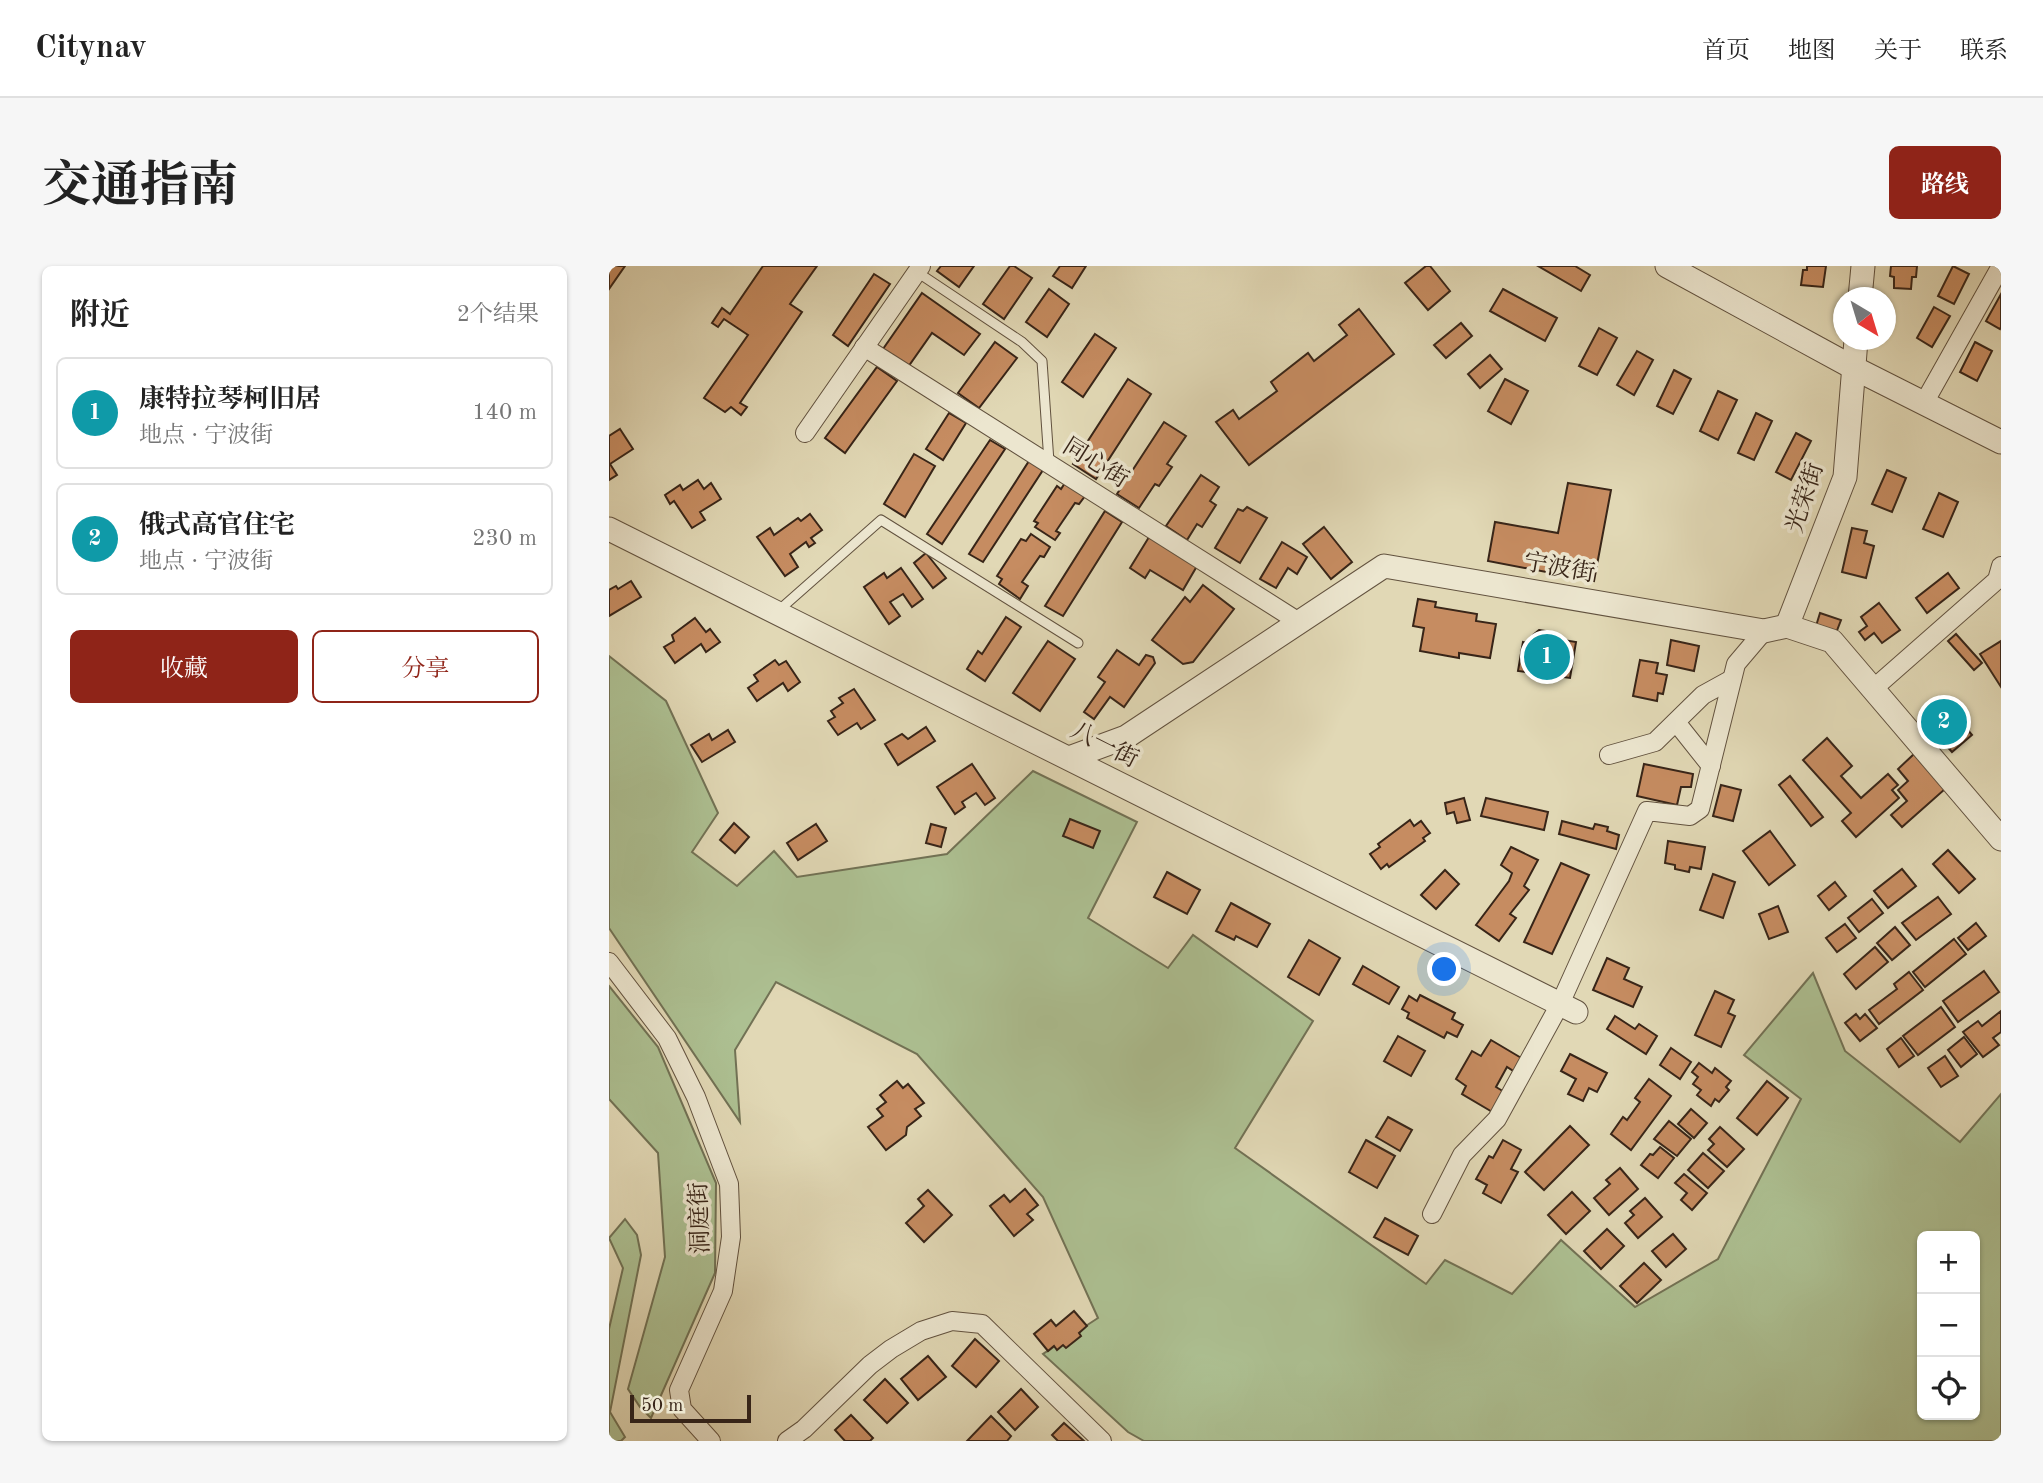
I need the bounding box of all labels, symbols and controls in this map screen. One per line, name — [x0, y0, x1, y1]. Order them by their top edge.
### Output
text: Citynav — [35, 32, 147, 65]
text: 首页 — [1702, 40, 1750, 64]
text: 地图 — [1788, 40, 1836, 64]
text: 关于 — [1874, 40, 1922, 64]
text: 联系 — [1960, 40, 2008, 64]
button: 路线 — [1889, 146, 2001, 219]
text: 交通指南 — [42, 164, 238, 213]
north arrow — [1833, 287, 1896, 350]
text: 附近 — [70, 301, 130, 331]
text: 2个结果 — [457, 303, 539, 326]
text: 康特拉琴柯旧居 — [139, 387, 321, 413]
text: 1 — [88, 401, 102, 424]
text: 140 m — [472, 401, 537, 424]
text: 地点 · 宁波街 — [139, 424, 273, 447]
street label: 同心街 — [1058, 432, 1133, 493]
street label: 光荣街 — [1781, 459, 1829, 536]
text: 俄式高官住宅 — [139, 513, 295, 539]
text: 2 — [88, 527, 102, 550]
text: 230 m — [472, 527, 537, 550]
street label: 宁波街 — [1521, 548, 1597, 587]
text: 地点 · 宁波街 — [139, 550, 273, 573]
button: 收藏 — [70, 630, 298, 703]
button: 分享 — [312, 630, 539, 703]
pin: 1 — [1524, 631, 1570, 683]
pin: 2 — [1921, 696, 1967, 748]
street label: 八一街 — [1066, 716, 1143, 773]
your location — [1427, 952, 1461, 986]
street label: 洞庭街 — [685, 1182, 714, 1255]
map controls — [1917, 1231, 1980, 1420]
button: + — [1917, 1231, 1980, 1294]
button: − — [1917, 1294, 1980, 1357]
button: locate — [1917, 1357, 1980, 1420]
scale bar — [630, 1392, 751, 1424]
text: 50 m — [641, 1397, 683, 1416]

